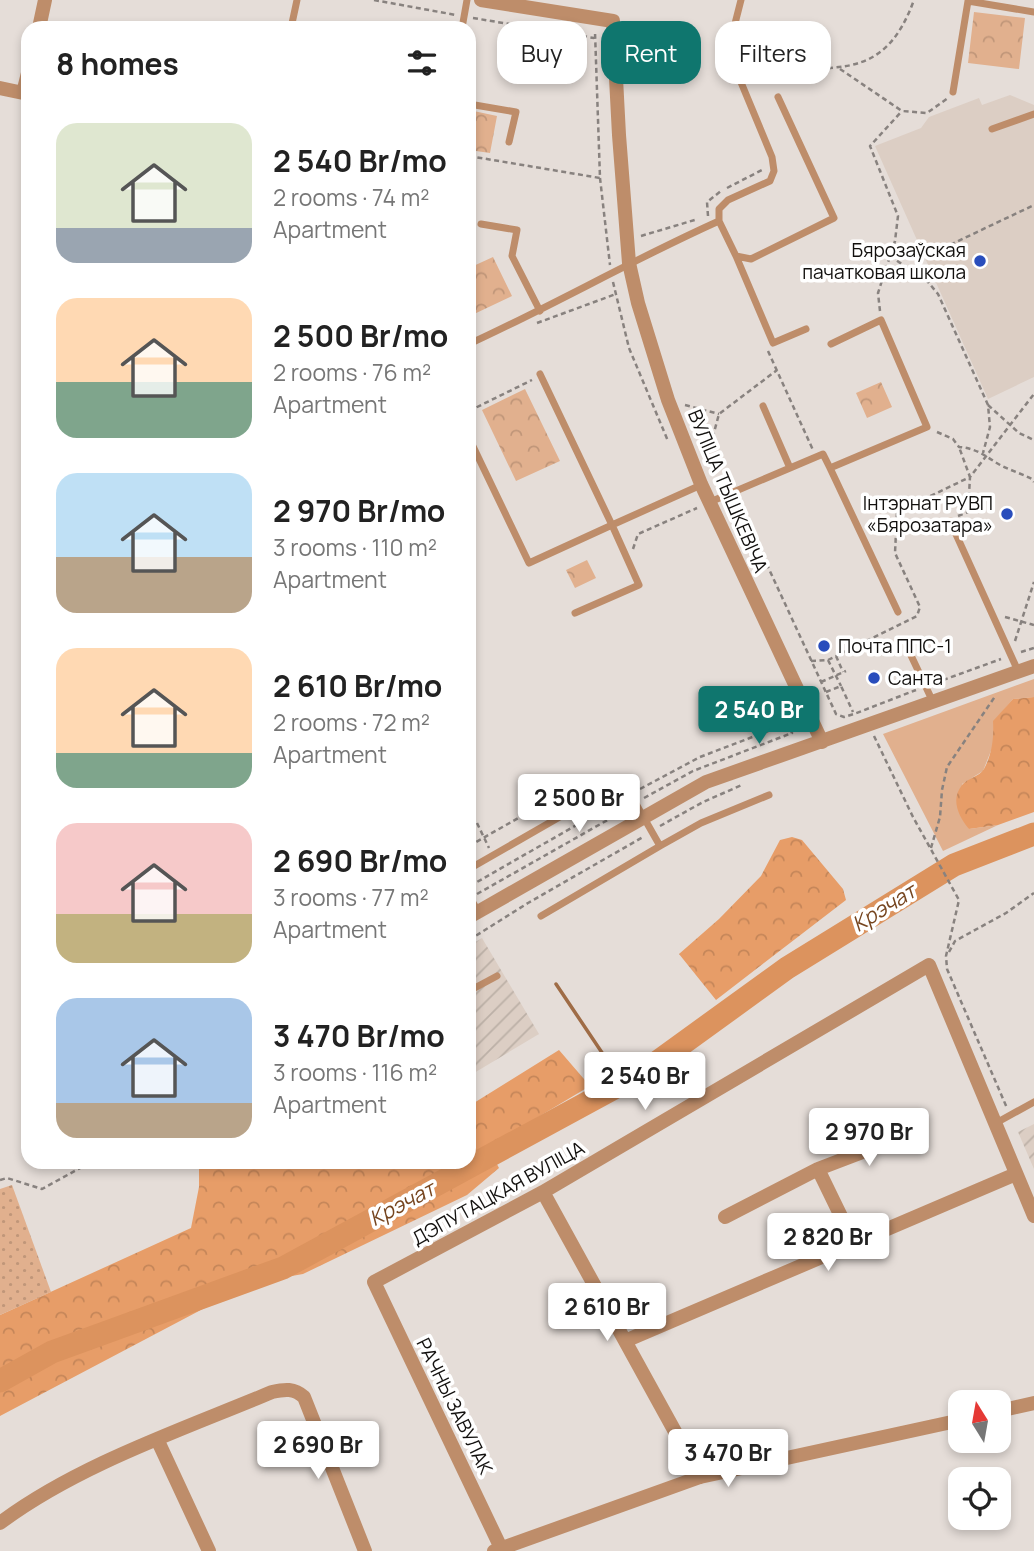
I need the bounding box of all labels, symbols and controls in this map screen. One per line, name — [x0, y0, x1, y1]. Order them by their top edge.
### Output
chip: Buy — [497, 21, 587, 84]
chip: Rent — [601, 21, 701, 84]
chip: Filters — [715, 21, 831, 84]
text: 8 homes — [56, 43, 179, 84]
icon: filters — [403, 44, 441, 82]
text: 2 540 Br/mo — [273, 140, 447, 181]
icon: home — [112, 151, 196, 235]
text: 2 rooms · 74 m² — [273, 181, 429, 213]
text: Apartment — [273, 213, 387, 245]
place label: Бярозаўская пачатковая школа — [802, 237, 966, 285]
marker: Бярозаўская пачатковая школа — [972, 253, 988, 269]
text: 2 500 Br/mo — [273, 315, 448, 356]
icon: home — [112, 326, 196, 410]
text: 2 rooms · 76 m² — [273, 356, 431, 388]
text: Apartment — [273, 388, 387, 420]
street label: ВУЛІЦА ТЫШКЕВІЧА — [682, 405, 774, 577]
text: 2 970 Br/mo — [273, 490, 445, 531]
place label: Інтэрнат РУВП «Бярозатара» — [863, 490, 993, 538]
icon: home — [112, 501, 196, 585]
marker: Інтэрнат РУВП «Бярозатара» — [999, 506, 1015, 522]
text: 3 rooms · 110 m² — [273, 531, 437, 563]
text: Apartment — [273, 563, 387, 595]
place label: Почта ППС-1 — [838, 633, 952, 659]
marker: Почта ППС-1 — [816, 638, 832, 654]
text: 2 610 Br/mo — [273, 665, 442, 706]
place label: Санта — [888, 665, 943, 691]
marker: Санта — [866, 670, 882, 686]
icon: home — [112, 676, 196, 760]
pin: 2 540 Br — [687, 686, 831, 746]
text: 2 540 Br — [714, 693, 804, 725]
text: 2 rooms · 72 m² — [273, 706, 430, 738]
text: Apartment — [273, 738, 387, 770]
pin: 2 500 Br — [507, 774, 651, 834]
text: 2 500 Br — [534, 781, 624, 813]
text: 2 690 Br/mo — [273, 840, 447, 881]
icon: home — [112, 851, 196, 935]
water label: Крэчат — [846, 875, 923, 938]
text: 3 rooms · 77 m² — [273, 881, 429, 913]
text: Apartment — [273, 913, 387, 945]
text: 3 470 Br/mo — [273, 1015, 445, 1056]
icon: home — [112, 1026, 196, 1110]
pin: 2 540 Br — [573, 1052, 717, 1112]
text: 3 rooms · 116 m² — [273, 1056, 437, 1088]
text: 2 540 Br — [600, 1059, 690, 1091]
text: Apartment — [273, 1088, 387, 1120]
pin: 2 970 Br — [797, 1108, 941, 1168]
text: 2 970 Br — [825, 1115, 913, 1147]
street label: ДЭПУТАЦКАЯ ВУЛІЦА — [407, 1135, 589, 1251]
water label: Крэчат — [364, 1173, 441, 1232]
pin: 2 820 Br — [756, 1214, 900, 1273]
text: 2 820 Br — [783, 1220, 873, 1252]
pin: 2 610 Br — [535, 1284, 679, 1343]
text: 2 610 Br — [564, 1290, 650, 1322]
street label: РАЧНЫ ЗАВУЛАК — [411, 1333, 500, 1479]
north arrow — [948, 1390, 1012, 1452]
map controls — [948, 1390, 1011, 1530]
pin: 2 690 Br — [246, 1422, 390, 1481]
text: 2 690 Br — [273, 1428, 363, 1460]
pin: 3 470 Br — [656, 1430, 800, 1489]
text: 3 470 Br — [684, 1436, 772, 1468]
button: locate — [948, 1467, 1011, 1530]

